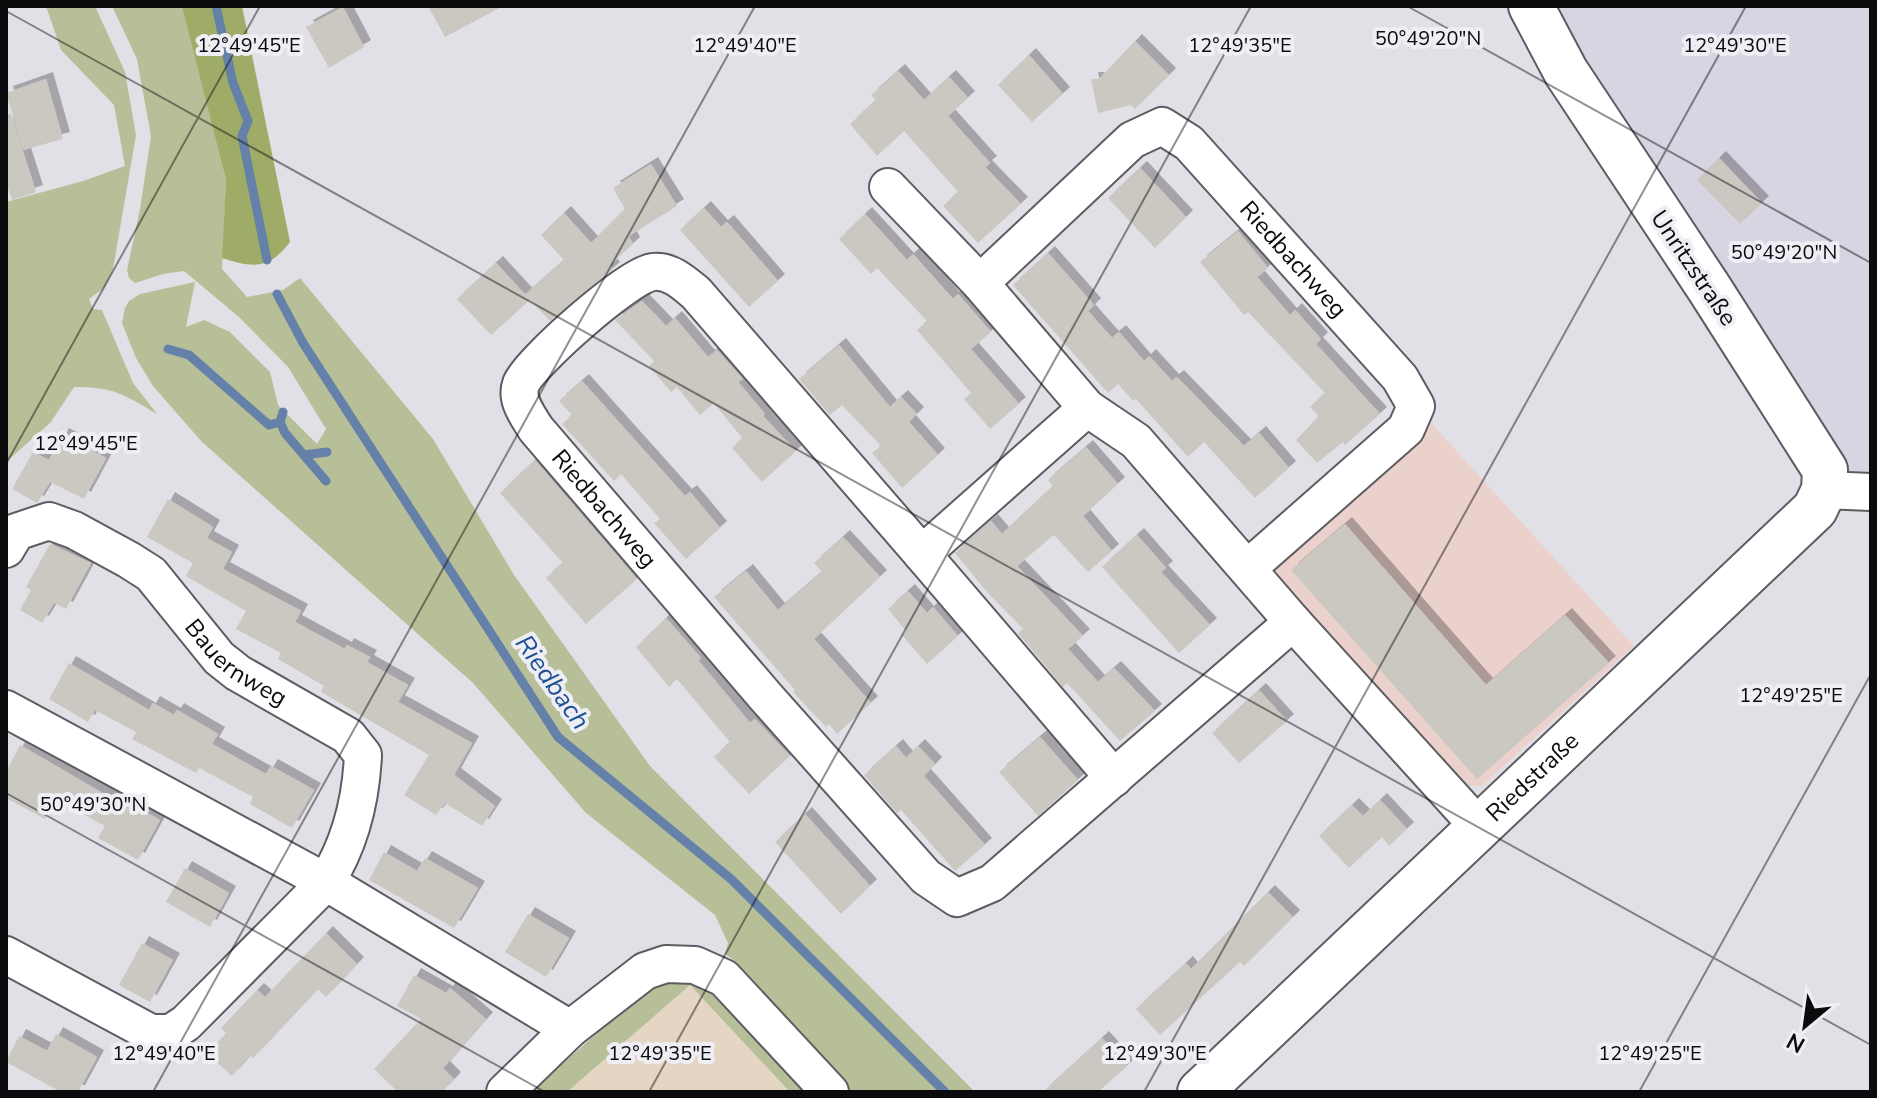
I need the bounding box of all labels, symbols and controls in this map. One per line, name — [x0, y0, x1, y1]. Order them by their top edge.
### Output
text: 50°49'20"N — [1375, 25, 1481, 52]
text: 12°49'45"E — [197, 32, 301, 59]
text: 12°49'40"E — [693, 32, 797, 59]
text: 12°49'35"E — [1188, 32, 1292, 59]
text: 12°49'30"E — [1683, 32, 1787, 59]
street label: Riedbachweg — [1233, 194, 1354, 325]
street label: Unritzstraße — [1643, 204, 1745, 332]
text: 50°49'20"N — [1731, 239, 1837, 266]
text: 12°49'45"E — [34, 430, 138, 457]
street label: Riedbachweg — [544, 443, 664, 575]
street label: Bauernweg — [178, 612, 293, 714]
water label: Riedbach — [507, 628, 598, 737]
text: 12°49'25"E — [1739, 682, 1843, 709]
street label: Riedstraße — [1479, 725, 1586, 829]
text: 50°49'30"N — [40, 791, 146, 818]
north arrow — [1765, 986, 1845, 1066]
text: N — [1781, 1026, 1810, 1060]
text: 12°49'40"E — [112, 1040, 216, 1067]
text: 12°49'35"E — [608, 1040, 712, 1067]
text: 12°49'30"E — [1103, 1040, 1207, 1067]
text: 12°49'25"E — [1598, 1040, 1702, 1067]

